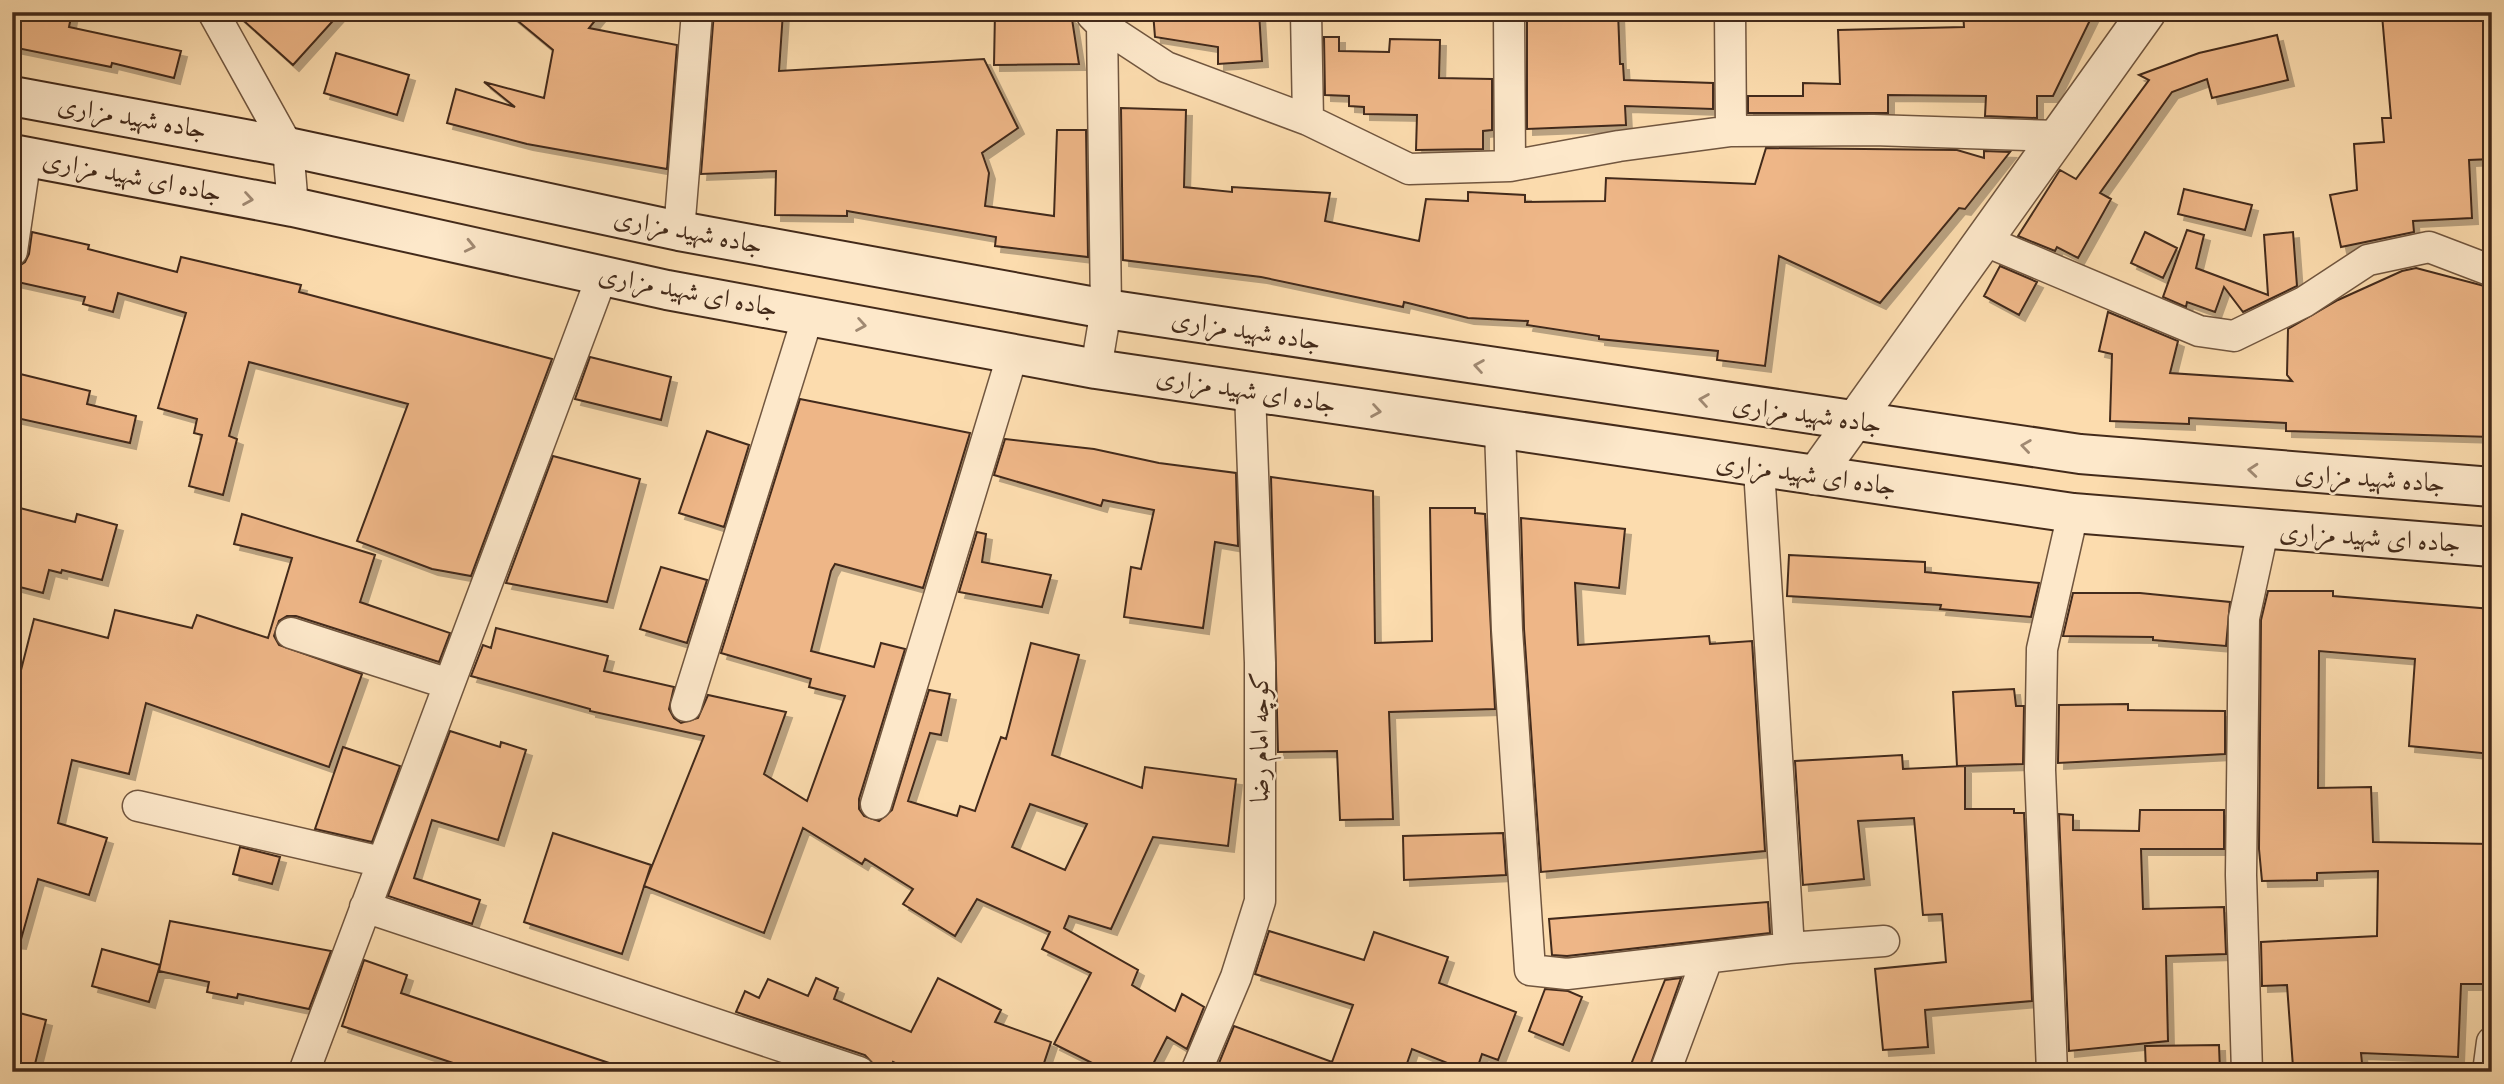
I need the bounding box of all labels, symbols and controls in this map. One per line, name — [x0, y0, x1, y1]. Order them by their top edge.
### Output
street label: جاده شهید مزاری — [55, 89, 209, 147]
street label: جاده ای شهید مزاری — [40, 143, 224, 211]
one-way arrow — [242, 191, 254, 206]
street label: جاده شهید مزاری — [611, 201, 765, 263]
one-way arrow — [464, 238, 476, 253]
street label: جاده ای شهید مزاری — [596, 258, 780, 326]
street label: جاده شهید مزاری — [1169, 303, 1323, 359]
one-way arrow — [855, 317, 867, 332]
one-way arrow — [1473, 359, 1485, 374]
street label: جاده ای شهید مزاری — [1154, 360, 1338, 422]
street label: جاده شهید مزاری — [1730, 388, 1884, 442]
one-way arrow — [1698, 393, 1710, 408]
one-way arrow — [1370, 403, 1382, 418]
one-way arrow — [2021, 439, 2032, 454]
street label: جاده ای شهید مزاری — [1714, 446, 1898, 504]
street label: جاده شهید مزاری — [2294, 457, 2446, 501]
one-way arrow — [2247, 463, 2258, 478]
street label: جاده ای شهید مزاری — [2278, 515, 2462, 561]
street label: کوچه امام رضا — [1244, 672, 1282, 802]

